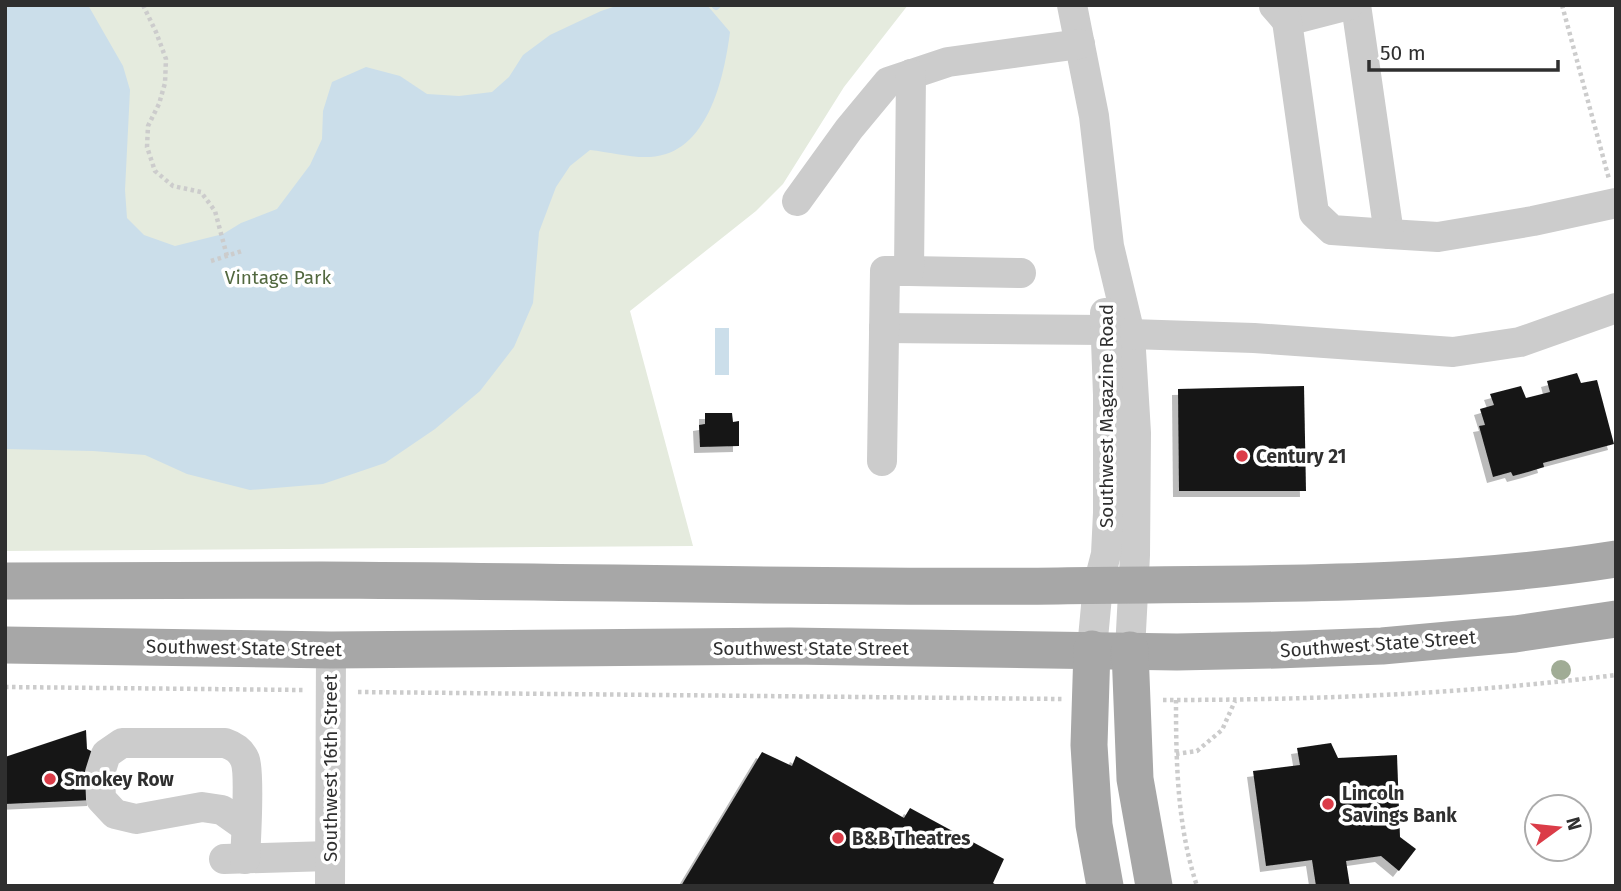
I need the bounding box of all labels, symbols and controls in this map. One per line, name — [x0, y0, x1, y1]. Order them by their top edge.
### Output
scale bar — [1369, 28, 1558, 72]
text: 50 m — [1380, 40, 1426, 66]
park label: Vintage Park — [225, 266, 331, 289]
street label: Southwest Magazine Road — [1095, 304, 1118, 528]
place label: Century 21 — [1256, 445, 1346, 468]
marker: Century 21 — [1234, 448, 1250, 464]
street label: Southwest State Street — [1279, 626, 1477, 662]
street label: Southwest State Street — [146, 635, 342, 661]
street label: Southwest State Street — [713, 637, 909, 660]
street label: Southwest 16th Street — [319, 674, 342, 862]
place label: Smokey Row — [64, 768, 174, 791]
marker: Smokey Row — [42, 771, 58, 787]
place label: Lincoln Savings Bank — [1342, 782, 1457, 827]
north arrow — [1523, 793, 1593, 863]
marker: Lincoln Savings Bank — [1320, 796, 1336, 812]
text: N — [1561, 815, 1587, 833]
place label: B&B Theatres — [852, 827, 970, 850]
marker: B&B Theatres — [830, 830, 846, 846]

